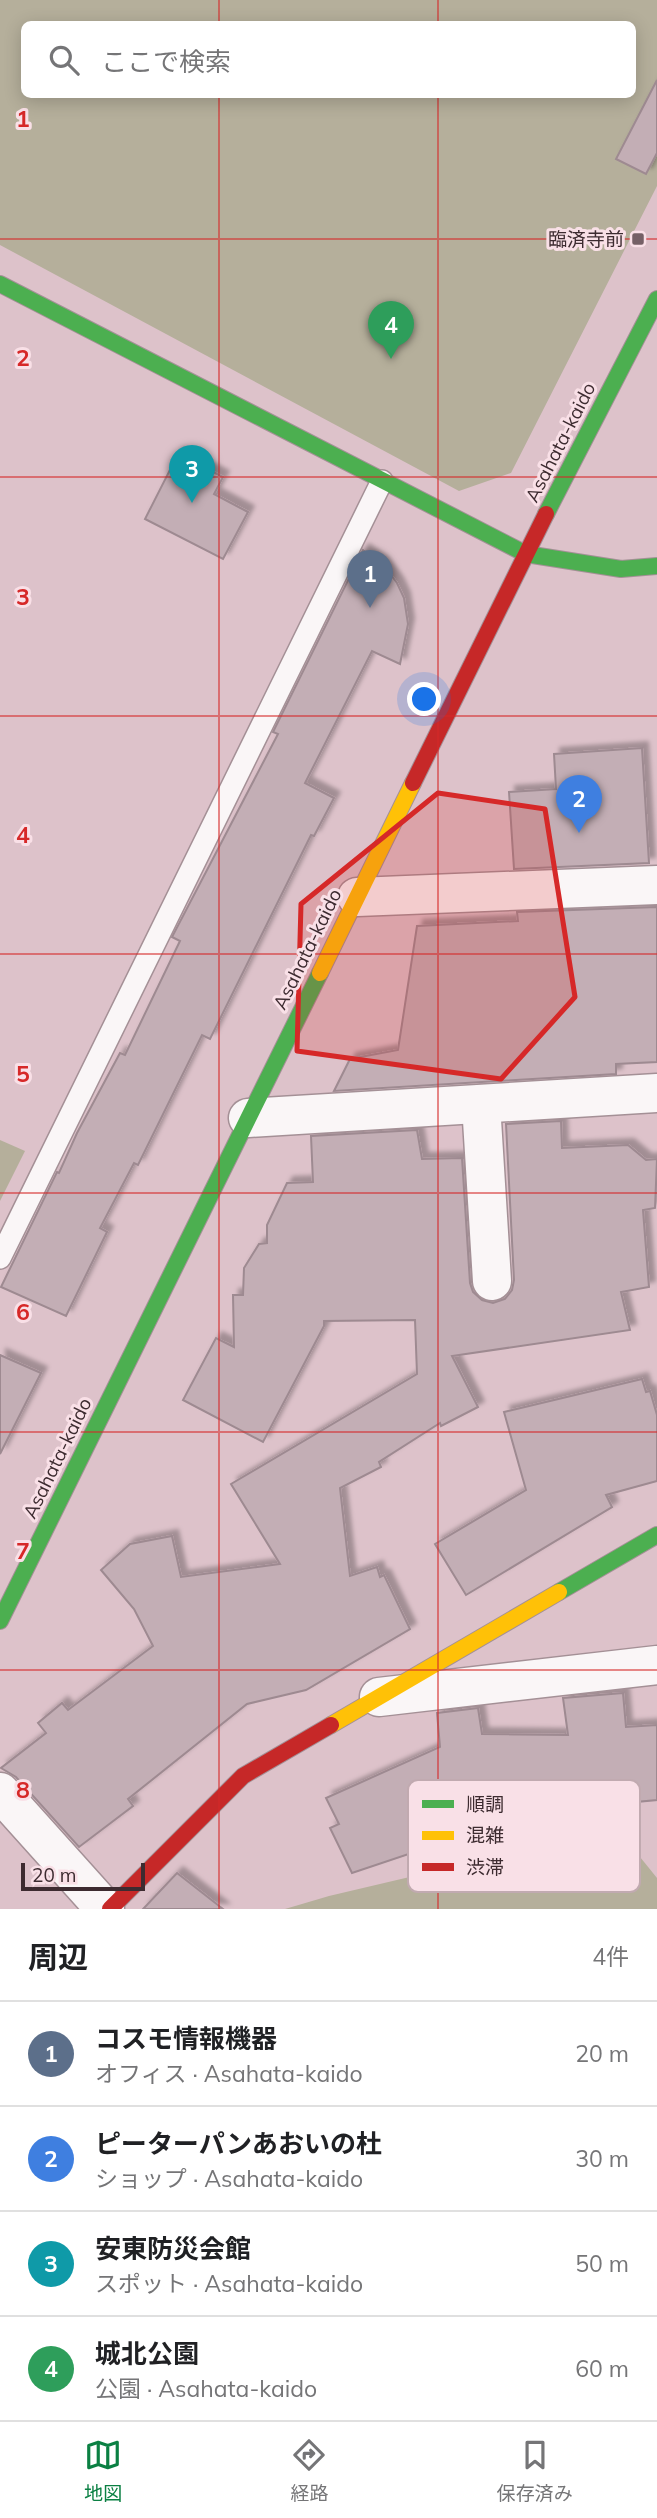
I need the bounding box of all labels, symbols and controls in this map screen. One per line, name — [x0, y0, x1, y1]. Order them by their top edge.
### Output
search box — [21, 21, 636, 98]
icon: search — [45, 41, 83, 79]
text: ここで検索 — [101, 45, 231, 78]
text: 1 — [16, 104, 30, 133]
place label: 臨済寺前 — [548, 227, 624, 251]
marker: 臨済寺前 — [630, 231, 646, 247]
pin: 4 — [368, 301, 414, 359]
text: 2 — [16, 343, 30, 372]
street label: Asahata-kaido — [520, 378, 600, 506]
pin: 3 — [169, 445, 215, 503]
pin: 1 — [347, 550, 393, 608]
text: 3 — [16, 582, 30, 611]
your location — [407, 682, 441, 716]
pin: 2 — [556, 775, 602, 833]
text: 4 — [16, 820, 30, 849]
street label: Asahata-kaido — [267, 885, 347, 1013]
text: 5 — [16, 1059, 30, 1088]
text: 6 — [16, 1297, 30, 1326]
street label: Asahata-kaido — [17, 1394, 97, 1522]
text: 7 — [16, 1536, 30, 1565]
text: 8 — [16, 1775, 30, 1804]
legend — [408, 1780, 640, 1892]
text: 順調 — [466, 1792, 504, 1816]
text: 混雑 — [466, 1823, 504, 1847]
text: 渋滞 — [466, 1855, 504, 1879]
scale bar — [21, 1860, 145, 1892]
text: 20 m — [32, 1863, 76, 1887]
text: 周辺 — [28, 1938, 88, 1976]
text: 4件 — [592, 1942, 629, 1971]
text: コスモ情報機器 — [95, 2022, 277, 2055]
text: 1 — [44, 2039, 58, 2068]
text: 20 m — [575, 2039, 629, 2068]
text: オフィス · Asahata-kaido — [95, 2059, 363, 2088]
text: ピーターパンあおいの杜 — [95, 2127, 382, 2160]
text: 2 — [44, 2144, 58, 2173]
text: 30 m — [575, 2144, 629, 2173]
text: ショップ · Asahata-kaido — [95, 2164, 363, 2193]
text: 安東防災会館 — [95, 2232, 251, 2265]
text: 3 — [44, 2249, 58, 2278]
text: 50 m — [575, 2249, 629, 2278]
text: スポット · Asahata-kaido — [95, 2269, 363, 2298]
text: 城北公園 — [95, 2337, 199, 2370]
text: 4 — [44, 2354, 58, 2383]
text: 60 m — [575, 2354, 629, 2383]
text: 公園 · Asahata-kaido — [95, 2374, 317, 2403]
tab: 地図 — [84, 2436, 122, 2505]
tab: 経路 — [290, 2436, 329, 2505]
tab: 保存済み — [497, 2436, 573, 2505]

